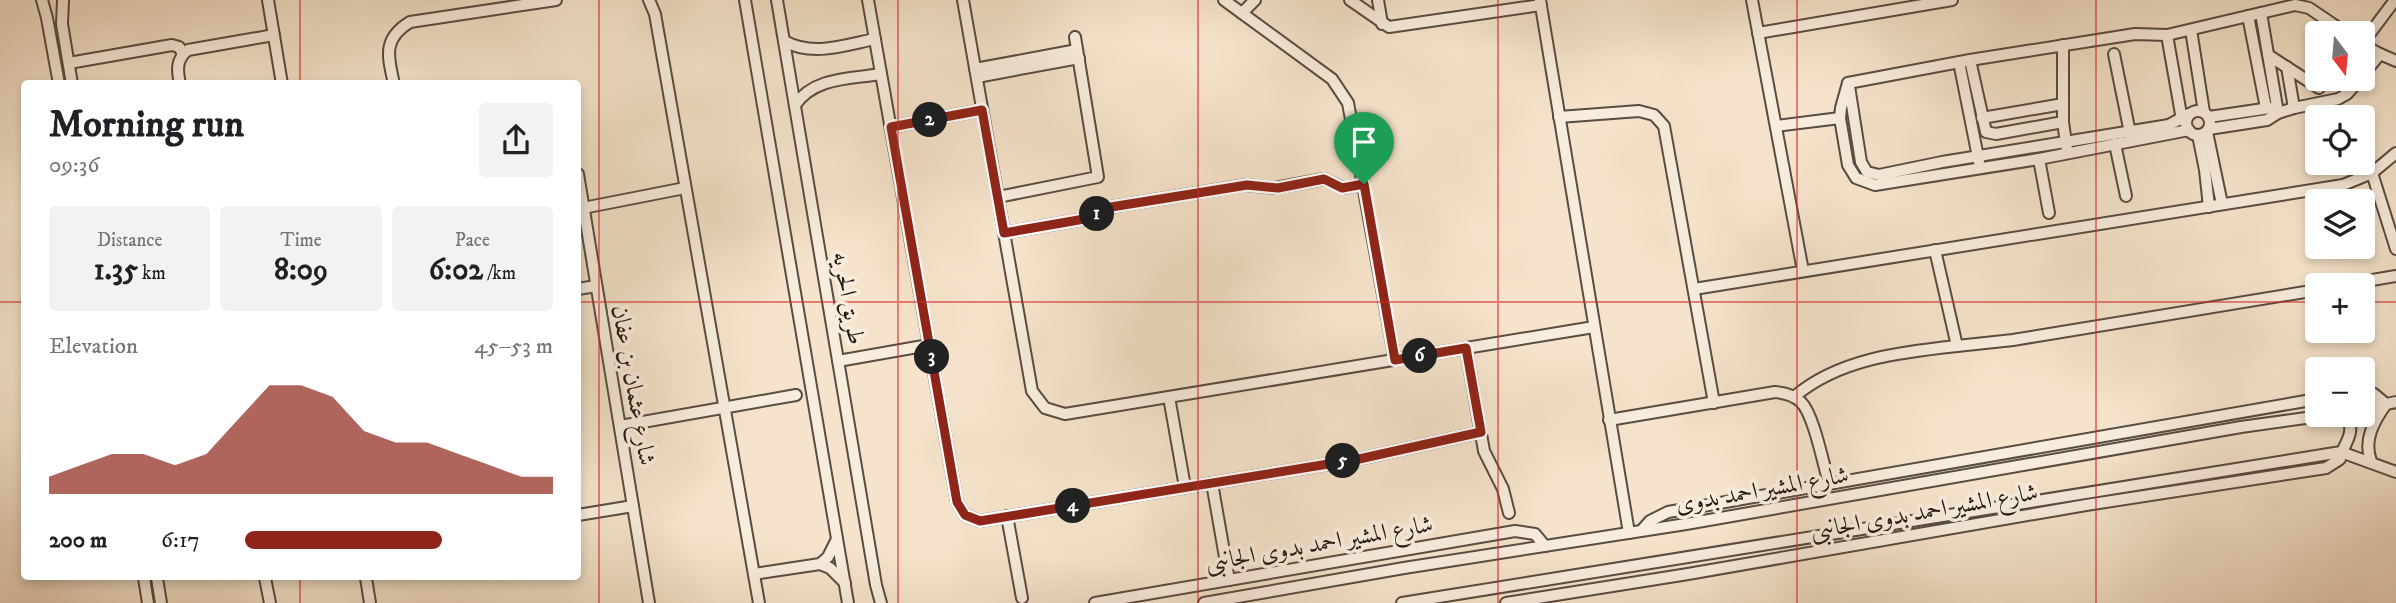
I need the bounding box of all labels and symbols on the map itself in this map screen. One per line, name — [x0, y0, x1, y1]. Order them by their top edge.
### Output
north arrow — [2305, 21, 2375, 91]
pin: 2 — [912, 102, 948, 138]
pin — [1334, 112, 1394, 184]
pin: 1 — [1080, 196, 1114, 232]
street label: طريق الحريه — [825, 249, 871, 347]
street label: شارع عثمان بن عفان — [600, 303, 662, 468]
pin: 6 — [1402, 338, 1438, 374]
pin: 3 — [914, 340, 950, 374]
pin: 5 — [1326, 444, 1360, 478]
street label: شارع المشير احمد بدوى — [1673, 460, 1852, 524]
street label: شارع المشير احمد بدوى الجانبى — [1808, 477, 2041, 551]
pin: 4 — [1056, 489, 1090, 524]
street label: شارع المشير احمد بدوى الجانبى — [1203, 509, 1436, 583]

